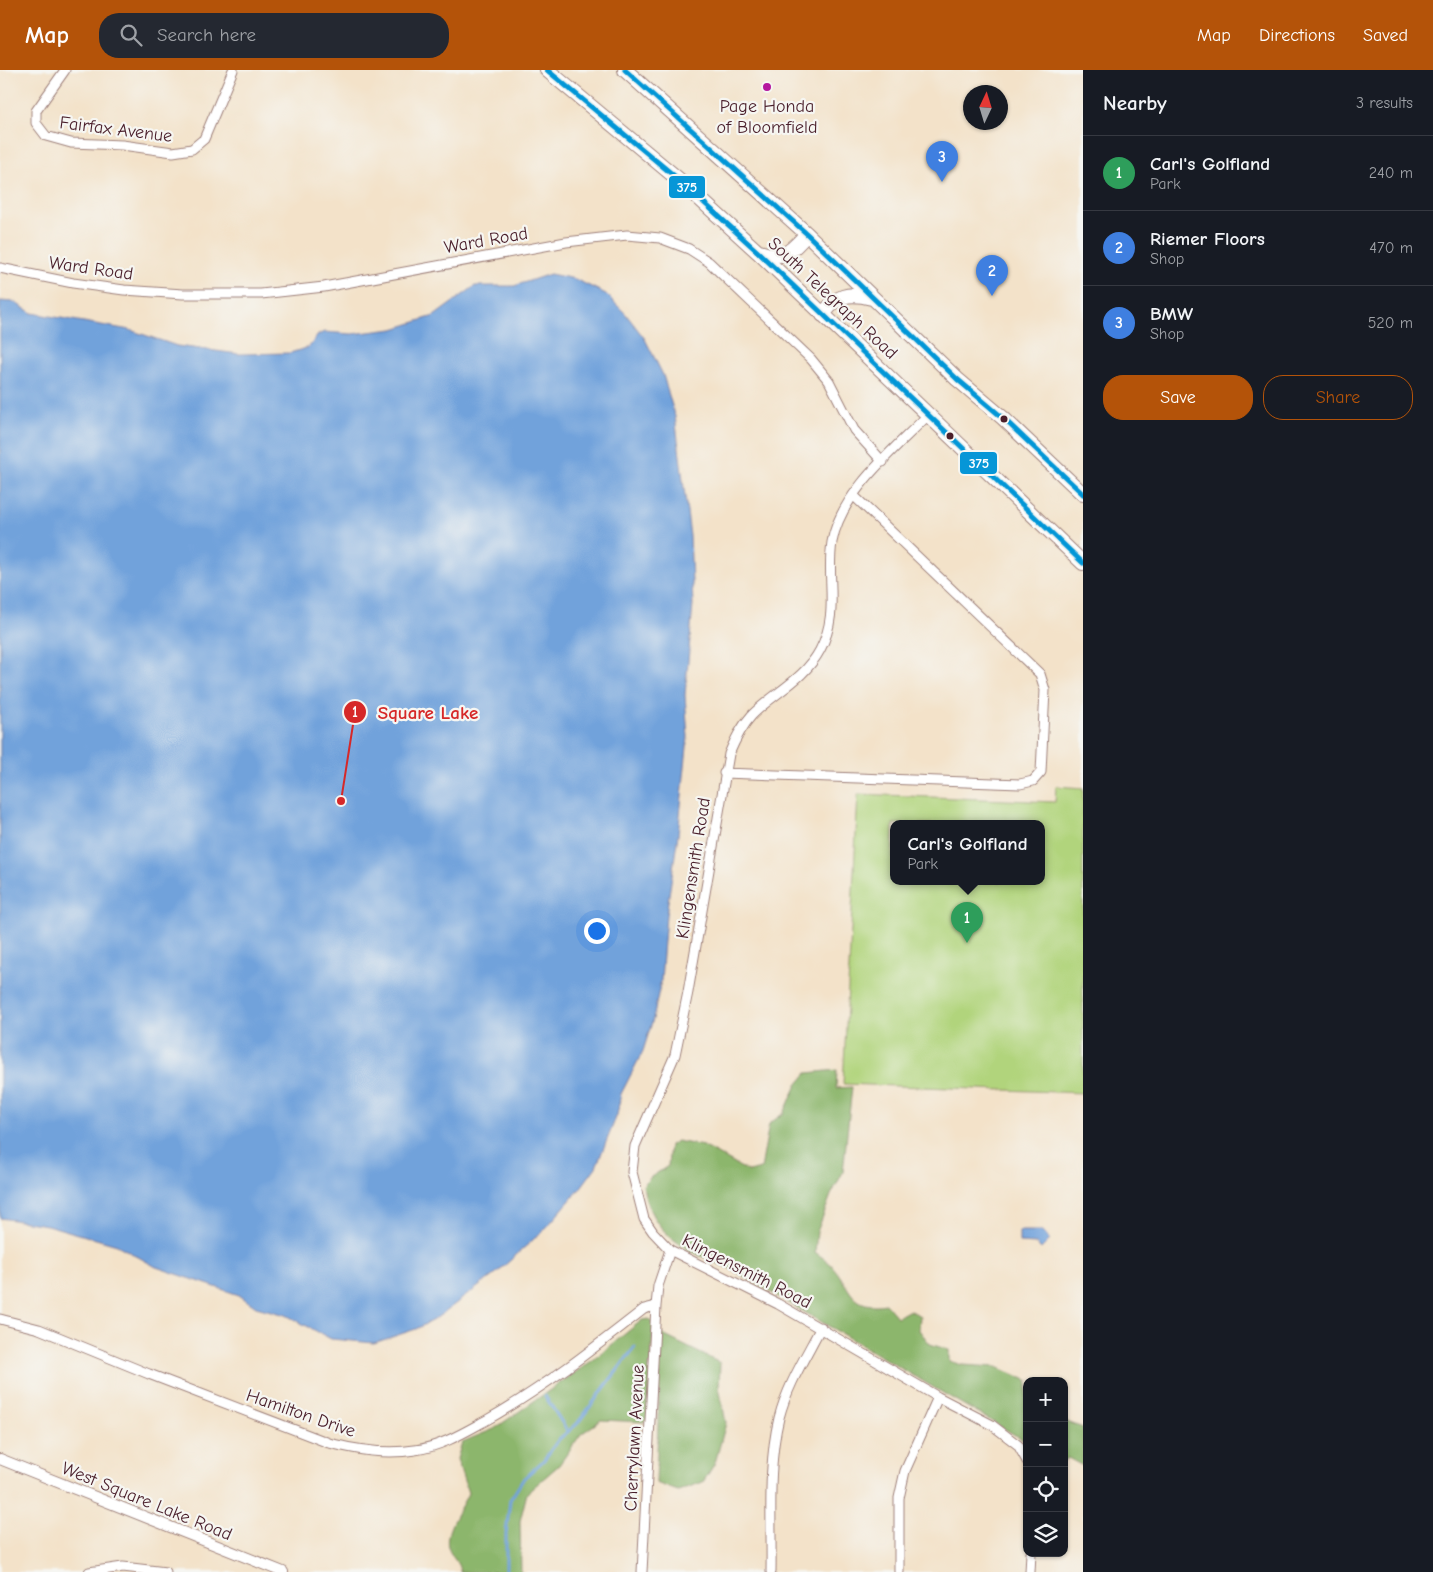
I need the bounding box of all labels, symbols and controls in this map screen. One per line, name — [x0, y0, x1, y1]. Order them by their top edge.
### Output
search box — [99, 13, 449, 58]
text: Map — [25, 21, 69, 49]
icon: search — [117, 21, 145, 49]
text: Search here — [157, 24, 256, 46]
text: Map — [1197, 25, 1231, 46]
text: Directions — [1259, 25, 1335, 46]
text: Saved — [1363, 25, 1408, 46]
marker: Page Honda of Bloomfield — [761, 81, 773, 93]
north arrow — [963, 85, 1008, 130]
text: Nearby — [1103, 91, 1167, 115]
text: 3 results — [1356, 94, 1413, 112]
place label: Page Honda of Bloomfield — [716, 96, 818, 138]
street label: Fairfax Avenue — [58, 112, 173, 147]
pin: 3 — [926, 141, 958, 182]
text: Carl's Golfland — [1150, 153, 1270, 175]
text: 1 — [1116, 164, 1122, 182]
text: 240 m — [1369, 164, 1413, 182]
line badge: 375 — [668, 175, 706, 199]
text: Park — [1150, 175, 1181, 193]
text: 375 — [677, 179, 697, 196]
street label: Ward Road — [443, 223, 530, 258]
text: Riemer Floors — [1150, 228, 1265, 250]
street label: South Telegraph Road — [764, 233, 902, 364]
text: 2 — [1115, 239, 1123, 257]
text: 470 m — [1369, 239, 1413, 257]
text: Shop — [1150, 250, 1184, 268]
street label: Ward Road — [48, 252, 134, 285]
pin: 2 — [976, 255, 1008, 296]
text: BMW — [1150, 303, 1193, 325]
text: 3 — [1115, 314, 1123, 332]
text: 520 m — [1368, 314, 1413, 332]
text: Shop — [1150, 325, 1184, 343]
button: Save — [1103, 375, 1253, 420]
button: Share — [1263, 375, 1413, 420]
unlabelled marker — [999, 414, 1009, 424]
unlabelled marker — [945, 431, 955, 441]
line badge: 375 — [959, 451, 998, 475]
text: 375 — [969, 455, 989, 472]
callout: Square Lake — [343, 695, 488, 729]
text: Square Lake — [378, 702, 478, 724]
text: 1 — [352, 703, 358, 721]
street label: Klingensmith Road — [672, 796, 715, 940]
popup — [890, 820, 1045, 885]
text: Carl's Golfland — [907, 833, 1028, 855]
text: Park — [907, 855, 938, 873]
pin: 1 — [951, 902, 983, 943]
your location — [584, 918, 610, 944]
street label: Klingensmith Road — [678, 1230, 815, 1313]
street label: Cherrylawn Avenue — [620, 1364, 649, 1512]
map controls — [1023, 1377, 1068, 1557]
button: + — [1023, 1377, 1068, 1422]
street label: Hamilton Drive — [243, 1385, 358, 1442]
button: − — [1023, 1422, 1068, 1467]
street label: West Square Lake Road — [59, 1458, 235, 1545]
button: locate — [1023, 1467, 1068, 1512]
button: layers — [1023, 1512, 1068, 1557]

